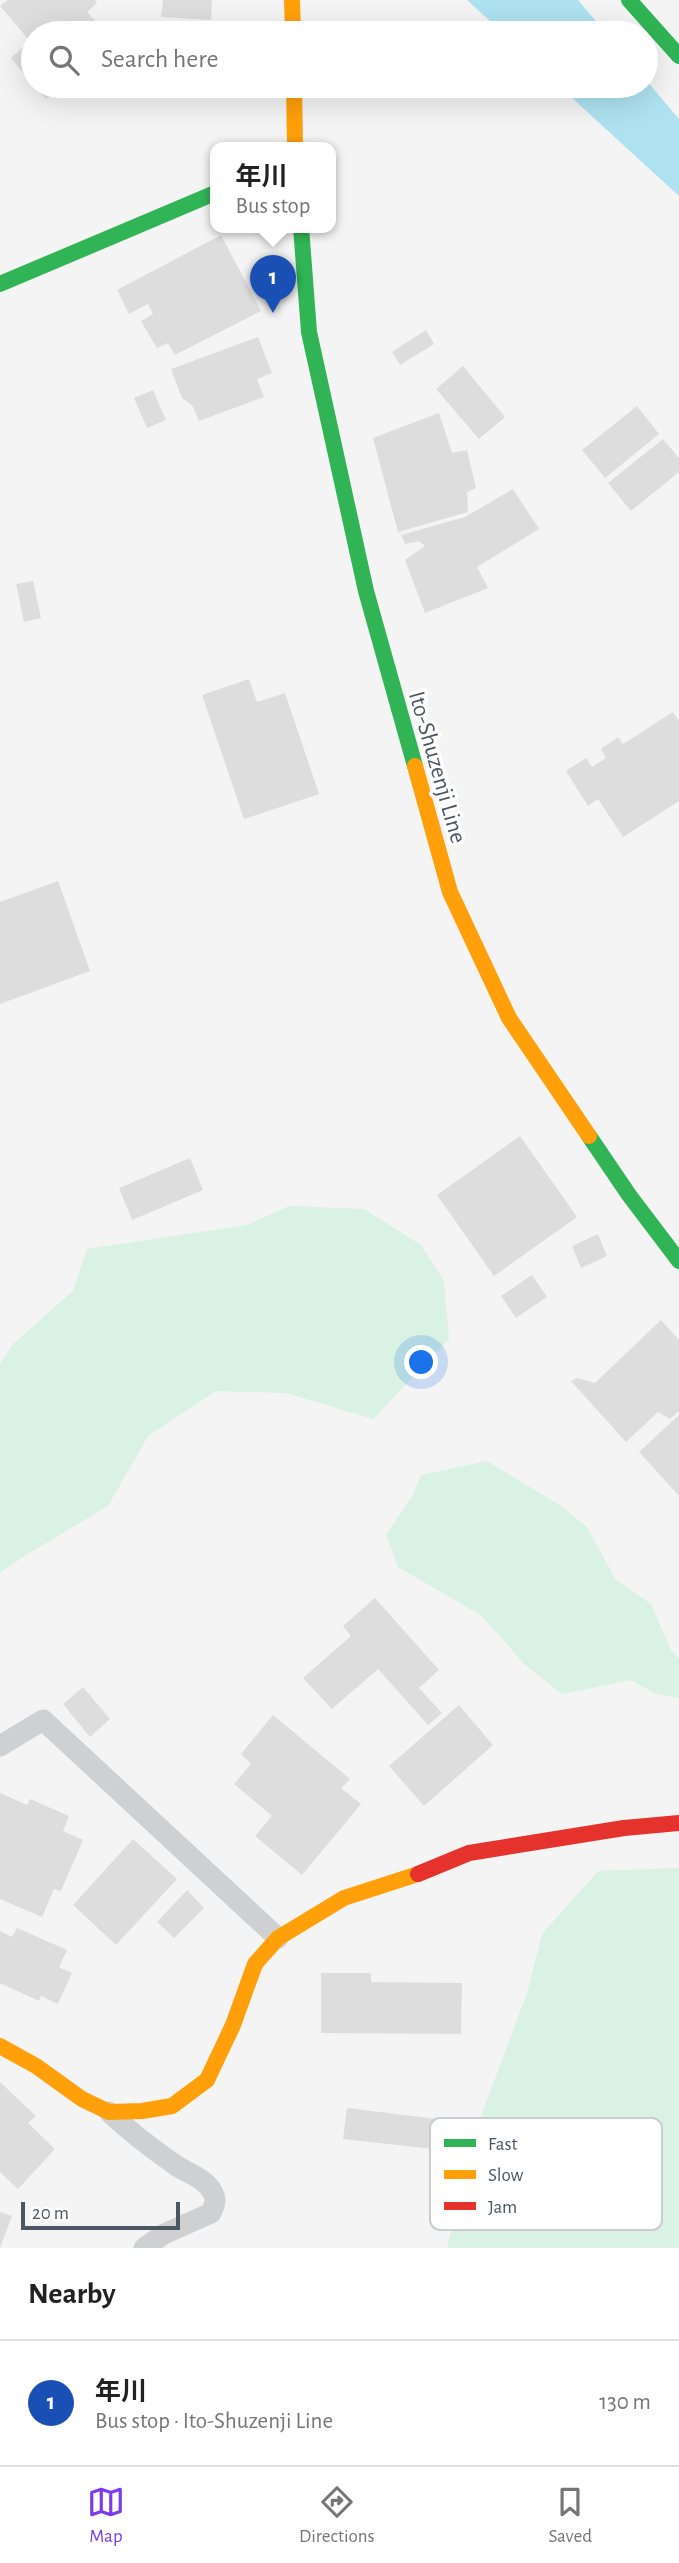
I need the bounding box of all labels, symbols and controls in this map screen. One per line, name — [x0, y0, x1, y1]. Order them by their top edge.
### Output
search box — [21, 21, 658, 98]
icon: search — [45, 41, 83, 79]
text: Search here — [101, 46, 219, 72]
popup — [210, 142, 336, 233]
text: 年川 — [236, 164, 288, 190]
text: Bus stop — [236, 195, 310, 218]
pin: 1 — [250, 255, 296, 313]
street label: Ito-Shuzenji Line — [404, 689, 470, 846]
your location — [404, 1345, 438, 1379]
legend — [430, 2118, 662, 2230]
text: Fast — [488, 2135, 518, 2154]
text: Slow — [488, 2166, 524, 2185]
text: Jam — [488, 2198, 517, 2217]
scale bar — [21, 2199, 180, 2231]
text: 20 m — [32, 2204, 69, 2223]
text: Nearby — [28, 2279, 116, 2309]
text: 年川 — [95, 2379, 147, 2405]
text: 1 — [47, 2391, 55, 2414]
text: 130 m — [599, 2391, 651, 2414]
text: Bus stop · Ito-Shuzenji Line — [95, 2410, 333, 2433]
tab: Map — [87, 2483, 125, 2548]
tab: Directions — [299, 2483, 375, 2548]
tab: Saved — [549, 2483, 592, 2548]

